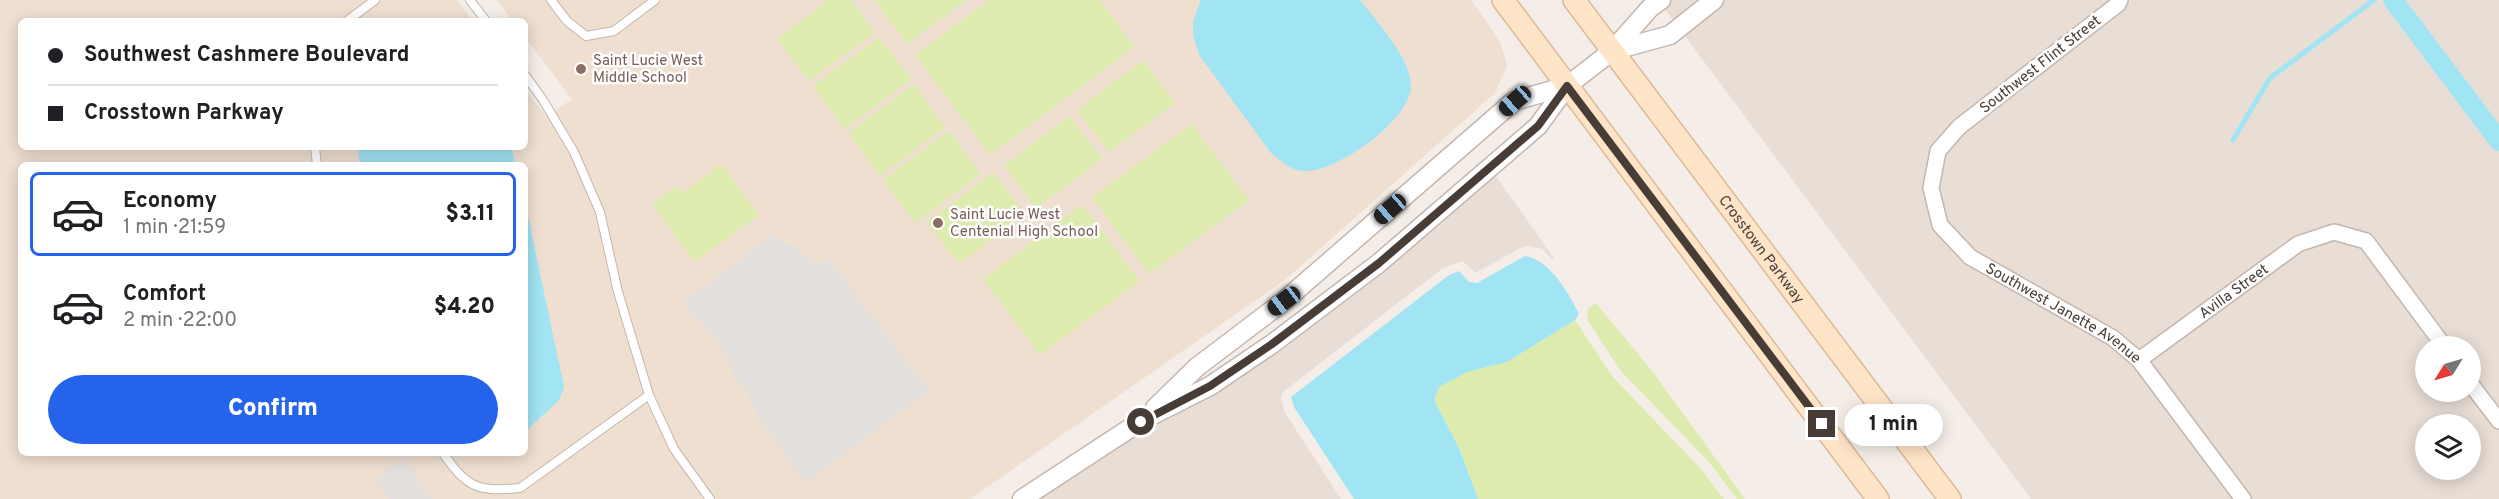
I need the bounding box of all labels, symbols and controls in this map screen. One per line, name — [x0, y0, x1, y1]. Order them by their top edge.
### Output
street label: Southwest Flint Street — [1977, 12, 2105, 118]
text: Southwest Cashmere Boulevard — [84, 42, 410, 69]
place label: Saint Lucie West Middle School — [593, 52, 703, 88]
marker: Saint Lucie West Middle School — [574, 62, 588, 76]
car — [1496, 82, 1534, 120]
text: Crosstown Parkway — [84, 100, 284, 127]
icon: car — [51, 187, 105, 241]
text: Economy — [123, 188, 217, 215]
car — [1371, 190, 1409, 228]
street label: Crosstown Parkway — [1714, 192, 1808, 308]
text: $3.11 — [446, 201, 495, 228]
place label: Saint Lucie West Centenial High School — [950, 206, 1098, 242]
text: 1 min · 21:59 — [123, 215, 226, 241]
marker: Saint Lucie West Centenial High School — [931, 216, 945, 230]
street label: Southwest Janette Avenue — [1982, 260, 2144, 368]
street label: Avilla Street — [2196, 261, 2273, 324]
icon: car — [51, 280, 105, 334]
text: Comfort — [123, 281, 206, 308]
car — [1264, 283, 1304, 319]
text: $4.20 — [434, 294, 495, 321]
text: 2 min · 22:00 — [123, 308, 237, 334]
north arrow — [2415, 336, 2481, 402]
map controls — [2415, 336, 2481, 480]
button: Confirm — [48, 375, 498, 444]
callout: 1 min — [1843, 403, 1942, 445]
route start — [1127, 408, 1154, 435]
route end — [1808, 410, 1835, 437]
text: 1 min — [1869, 412, 1918, 438]
button: layers — [2415, 414, 2481, 480]

